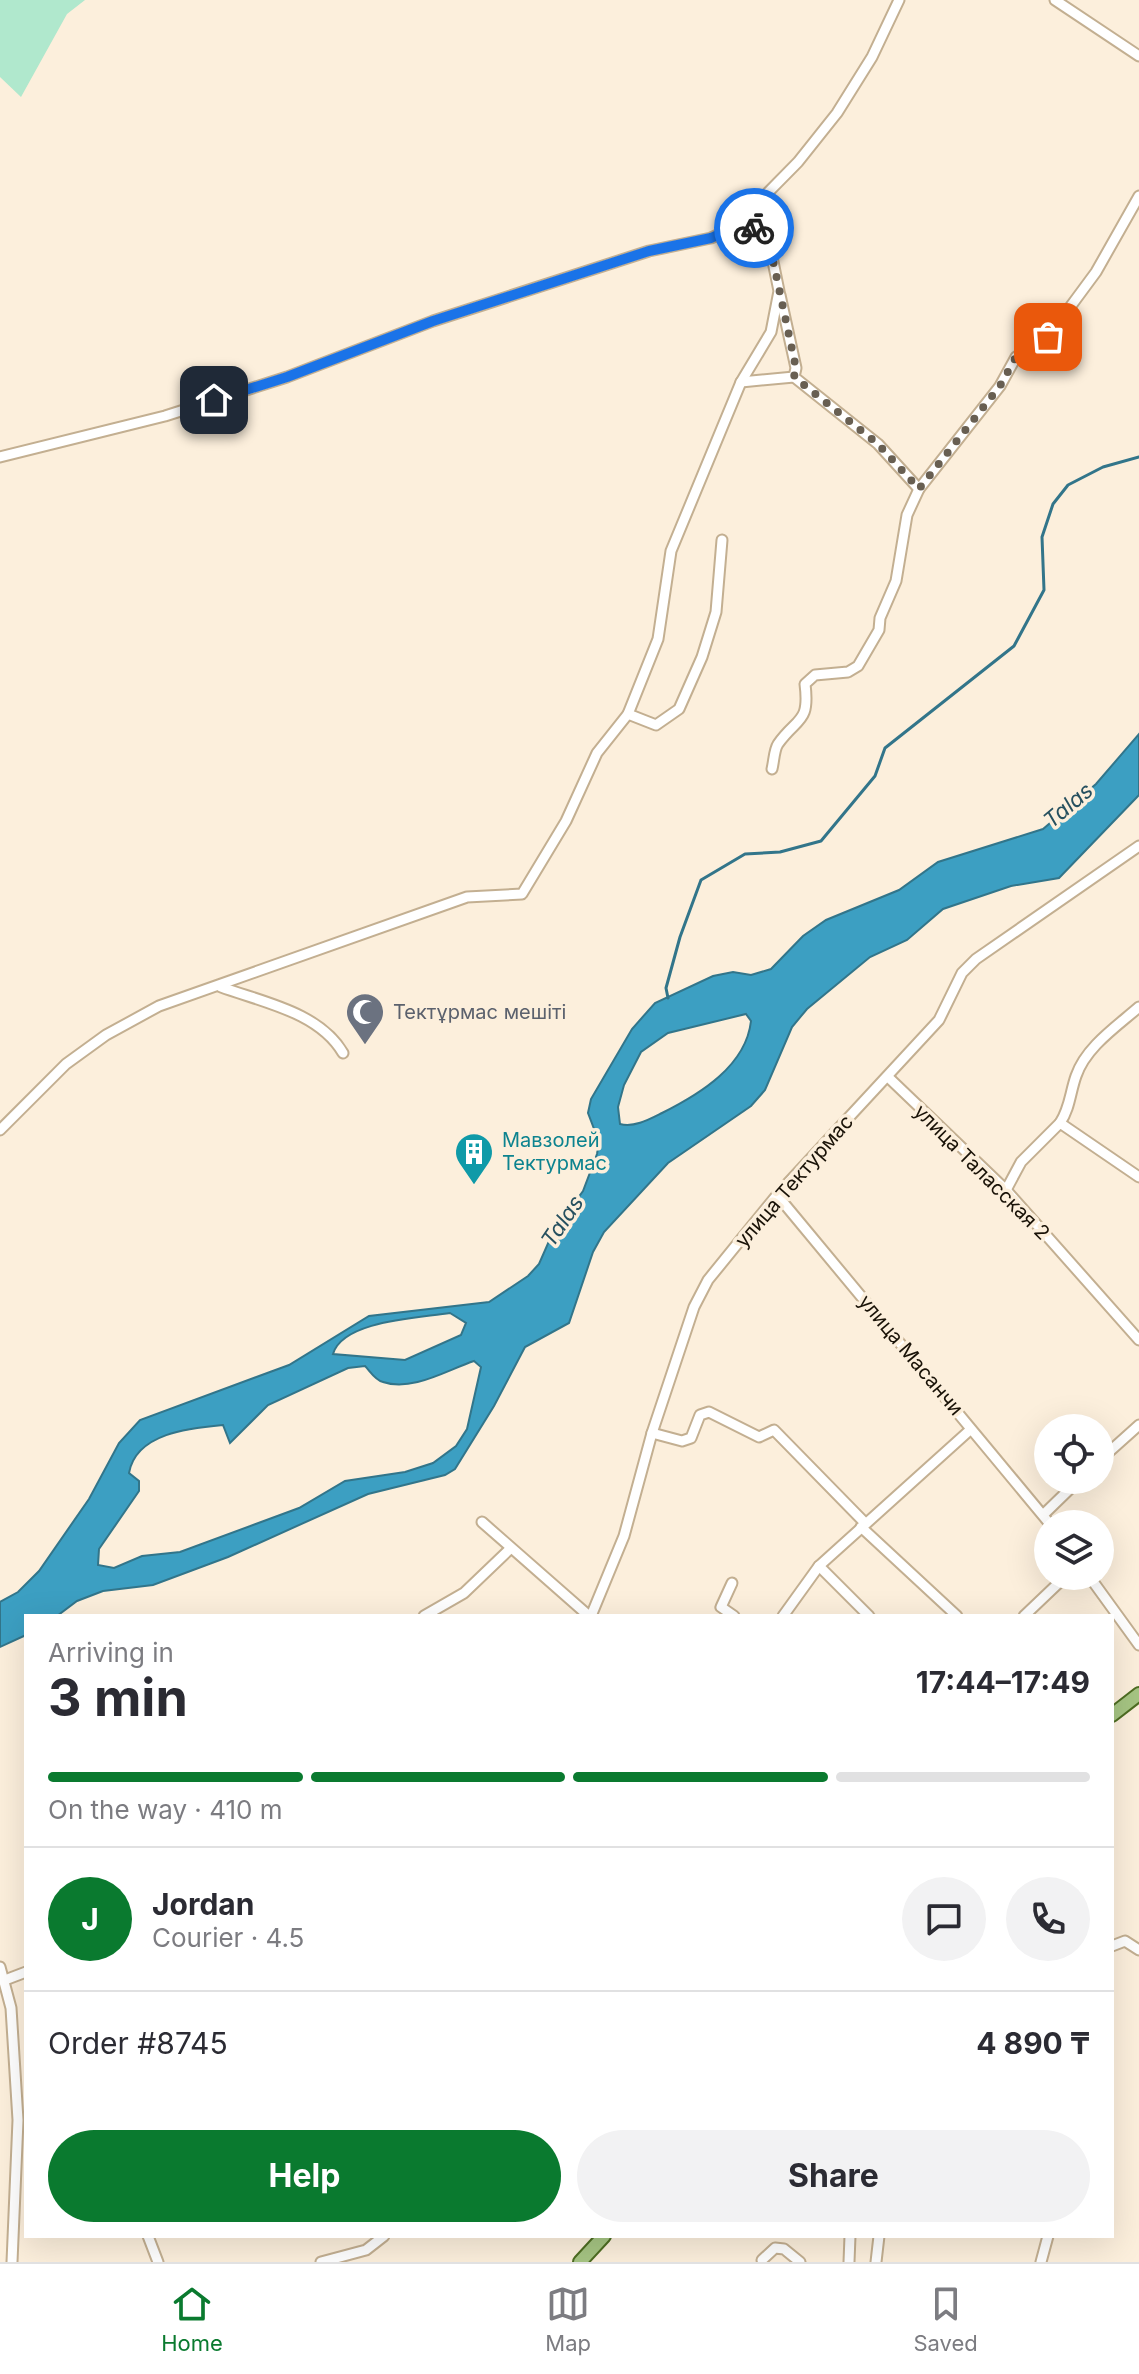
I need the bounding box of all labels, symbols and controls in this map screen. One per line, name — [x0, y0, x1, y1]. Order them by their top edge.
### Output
courier — [714, 188, 794, 268]
icon: bike — [732, 206, 776, 250]
pin — [1014, 303, 1082, 371]
icon: bag — [1026, 315, 1070, 359]
pin — [180, 366, 248, 434]
icon: home — [192, 378, 236, 422]
water label: Talas — [1038, 777, 1098, 833]
mosque icon: Тектұрмас мешіті — [344, 991, 386, 1046]
place label: Тектұрмас мешіті — [393, 1000, 566, 1024]
street label: улица Таласская 2 — [909, 1099, 1055, 1245]
street label: улица Тектурмас — [730, 1110, 858, 1252]
place label: Мавзолей Тектурмас — [502, 1128, 607, 1175]
building icon: Мавзолей Тектурмас — [453, 1131, 495, 1186]
water label: Talas — [535, 1190, 589, 1252]
street label: улица Масанчи — [854, 1290, 968, 1420]
map controls — [1034, 1414, 1114, 1590]
button: locate — [1034, 1414, 1114, 1494]
button: layers — [1034, 1510, 1114, 1590]
text: Arriving in — [48, 1637, 174, 1668]
text: 17:44–17:49 — [916, 1664, 1090, 1700]
text: 3 min — [48, 1666, 188, 1729]
text: On the way · 410 m — [48, 1794, 282, 1825]
button: chat — [902, 1877, 986, 1961]
button: phone — [1006, 1877, 1090, 1961]
text: Jordan — [152, 1886, 254, 1922]
text: J — [81, 1901, 99, 1937]
text: Courier · 4.5 — [152, 1922, 304, 1953]
text: Order #8745 — [48, 2025, 228, 2061]
text: 4 890 ₸ — [976, 2025, 1090, 2061]
button: Help — [48, 2130, 561, 2222]
button: Share — [577, 2130, 1090, 2222]
tab: Home — [161, 2282, 223, 2356]
tab: Map — [545, 2282, 591, 2356]
tab: Saved — [913, 2282, 978, 2356]

